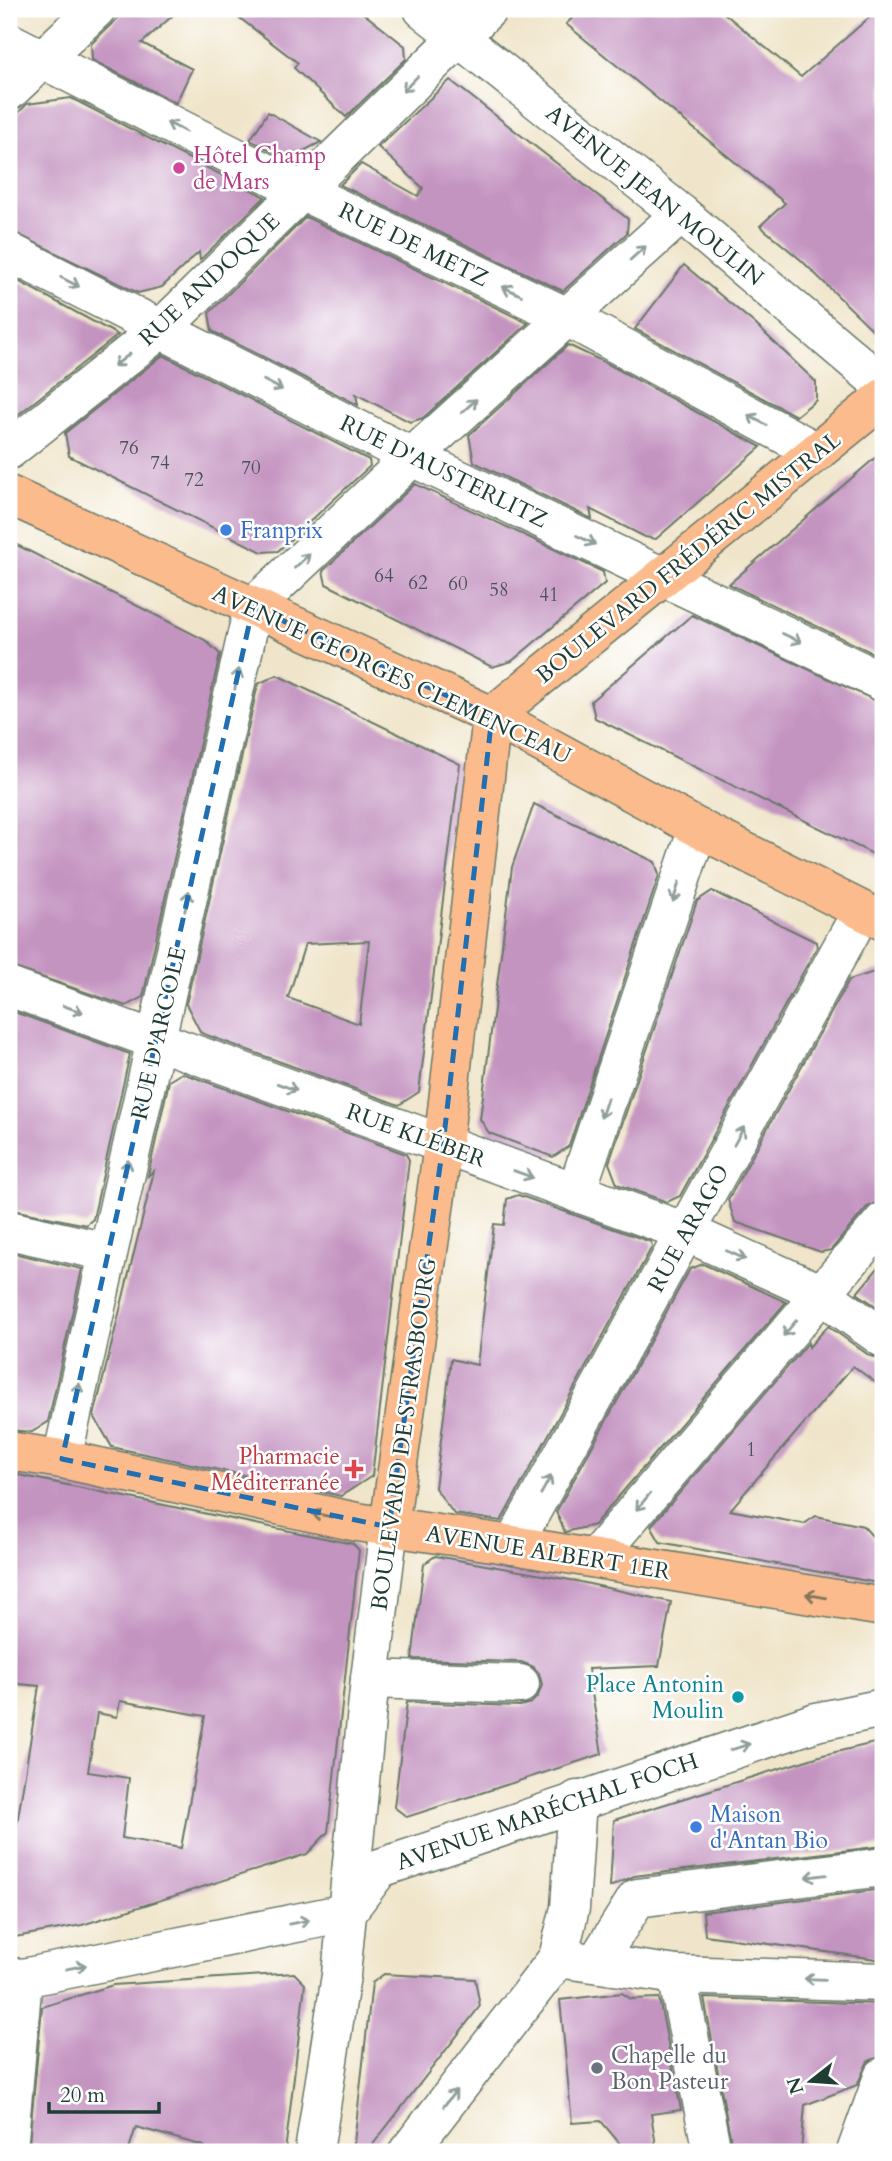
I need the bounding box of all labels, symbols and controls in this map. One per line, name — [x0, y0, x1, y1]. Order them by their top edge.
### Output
one-way arrow — [401, 76, 418, 93]
street label: AVENUE JEAN MOULIN — [539, 98, 770, 293]
one-way arrow — [166, 119, 187, 133]
place label: Hôtel Champ de Mars — [193, 140, 326, 197]
marker: Hôtel Champ de Mars — [171, 160, 187, 176]
street label: RUE DE METZ — [334, 195, 494, 294]
street label: RUE ANDOQUE — [132, 206, 287, 353]
one-way arrow — [629, 245, 646, 262]
one-way arrow — [59, 276, 80, 289]
one-way arrow — [502, 284, 523, 298]
one-way arrow — [113, 352, 131, 368]
one-way arrow — [262, 379, 283, 392]
one-way arrow — [460, 397, 477, 414]
street label: RUE D'AUSTERLITZ — [335, 408, 553, 535]
one-way arrow — [747, 413, 768, 426]
street label: BOULEVARD FRÉDÉRIC MISTRAL — [529, 424, 847, 690]
house number: 76 — [119, 435, 139, 461]
house number: 74 — [150, 450, 170, 476]
house number: 70 — [241, 455, 261, 481]
house number: 72 — [184, 467, 204, 493]
place label: Franprix — [240, 515, 324, 546]
marker: Franprix — [218, 522, 234, 538]
one-way arrow — [575, 534, 596, 547]
one-way arrow — [293, 552, 310, 569]
house number: 64 — [374, 563, 394, 589]
house number: 62 — [408, 570, 428, 596]
house number: 60 — [448, 571, 468, 597]
street label: AVENUE GEORGES CLEMENCEAU — [207, 577, 576, 772]
house number: 58 — [489, 577, 509, 603]
house number: 41 — [539, 582, 559, 608]
one-way arrow — [781, 632, 802, 645]
one-way arrow — [230, 668, 244, 691]
one-way arrow — [669, 881, 681, 903]
one-way arrow — [181, 890, 195, 913]
street label: RUE D'ARCOLE — [123, 943, 193, 1123]
one-way arrow — [62, 1004, 84, 1016]
one-way arrow — [275, 1082, 297, 1094]
street label: RUE KLÉBER — [342, 1096, 490, 1175]
one-way arrow — [597, 1097, 609, 1119]
one-way arrow — [733, 1126, 746, 1147]
street label: RUE ARAGO — [640, 1159, 736, 1298]
one-way arrow — [120, 1160, 133, 1182]
one-way arrow — [512, 1169, 534, 1182]
one-way arrow — [725, 1249, 746, 1262]
street label: BOULEVARD DE STRASBOURG — [363, 1256, 444, 1613]
one-way arrow — [782, 1319, 797, 1337]
one-way arrow — [71, 1382, 84, 1404]
house number: 1 — [746, 1437, 756, 1463]
place label: Pharmacie Méditerranée — [211, 1441, 340, 1498]
marker: Pharmacie Méditerranée — [346, 1461, 362, 1477]
one-way arrow — [540, 1475, 553, 1496]
one-way arrow — [635, 1493, 651, 1511]
one-way arrow — [311, 1507, 334, 1521]
street label: AVENUE ALBERT 1ER — [423, 1518, 672, 1587]
one-way arrow — [805, 1589, 828, 1602]
place label: Place Antonin Moulin — [586, 1669, 724, 1726]
marker: Place Antonin Moulin — [730, 1689, 746, 1705]
one-way arrow — [728, 1740, 750, 1752]
street label: AVENUE MARÉCHAL FOCH — [392, 1745, 702, 1878]
place label: Maison d'Antan Bio — [710, 1799, 828, 1856]
marker: Maison d'Antan Bio — [688, 1819, 704, 1835]
one-way arrow — [805, 1869, 827, 1882]
one-way arrow — [287, 1915, 310, 1929]
one-way arrow — [64, 1960, 87, 1974]
one-way arrow — [804, 1973, 827, 1986]
place label: Chapelle du Bon Pasteur — [611, 2040, 729, 2097]
north arrow — [776, 2046, 846, 2116]
marker: Chapelle du Bon Pasteur — [589, 2060, 605, 2076]
scale bar — [49, 2070, 159, 2114]
text: N — [781, 2074, 811, 2097]
text: 20 m — [60, 2081, 105, 2110]
one-way arrow — [443, 2090, 458, 2108]

